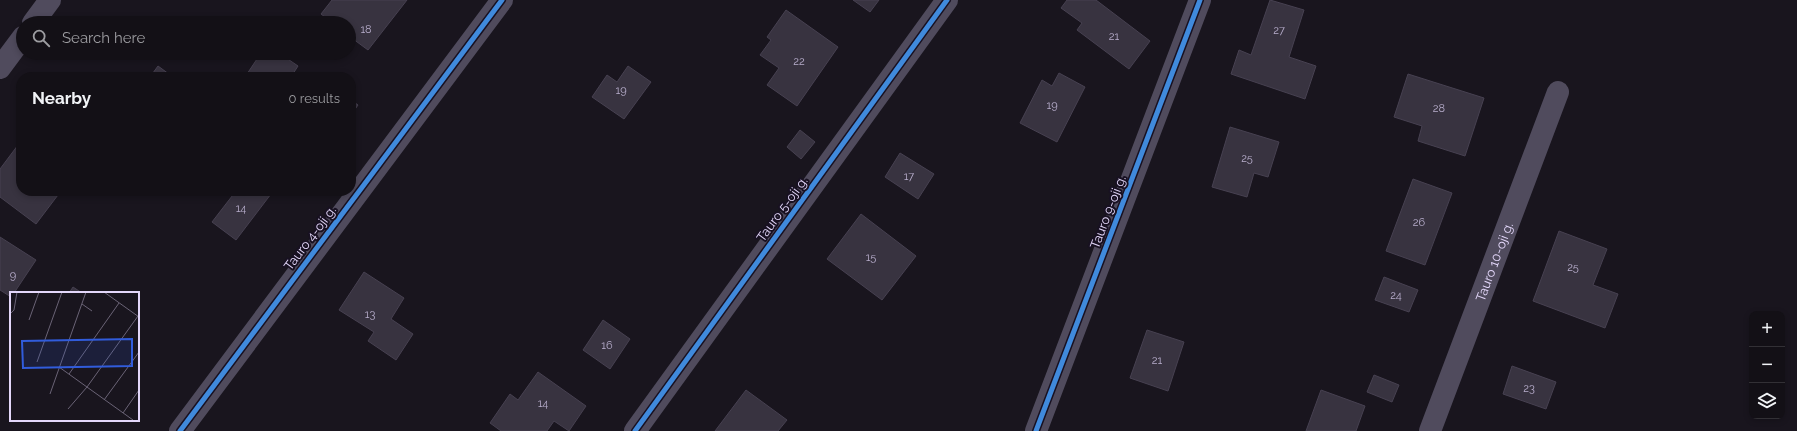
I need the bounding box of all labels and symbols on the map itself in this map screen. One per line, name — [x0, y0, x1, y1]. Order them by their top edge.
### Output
house number: 18 — [360, 23, 372, 36]
house number: 27 — [1273, 24, 1285, 37]
house number: 21 — [1109, 30, 1120, 43]
house number: 22 — [793, 55, 805, 68]
house number: 19 — [615, 84, 627, 97]
house number: 19 — [1046, 99, 1058, 112]
house number: 28 — [1433, 102, 1445, 115]
house number: 25 — [1241, 152, 1253, 165]
house number: 17 — [904, 170, 914, 183]
street label: Tauro 9-oji g. — [1087, 173, 1129, 251]
street label: Tauro 5-oji g. — [753, 174, 811, 244]
house number: 14 — [236, 202, 246, 215]
street label: Tauro 4-oji g. — [281, 203, 339, 273]
house number: 26 — [1413, 216, 1426, 229]
street label: Tauro 10-oji g. — [1472, 220, 1516, 303]
house number: 15 — [866, 251, 876, 264]
house number: 25 — [1567, 261, 1579, 274]
house number: 9 — [10, 269, 16, 282]
house number: 24 — [1390, 289, 1402, 302]
inset map — [10, 292, 139, 421]
house number: 13 — [365, 308, 375, 321]
house number: 16 — [601, 339, 613, 352]
house number: 21 — [1152, 354, 1163, 367]
house number: 23 — [1523, 382, 1535, 395]
house number: 14 — [538, 397, 548, 410]

